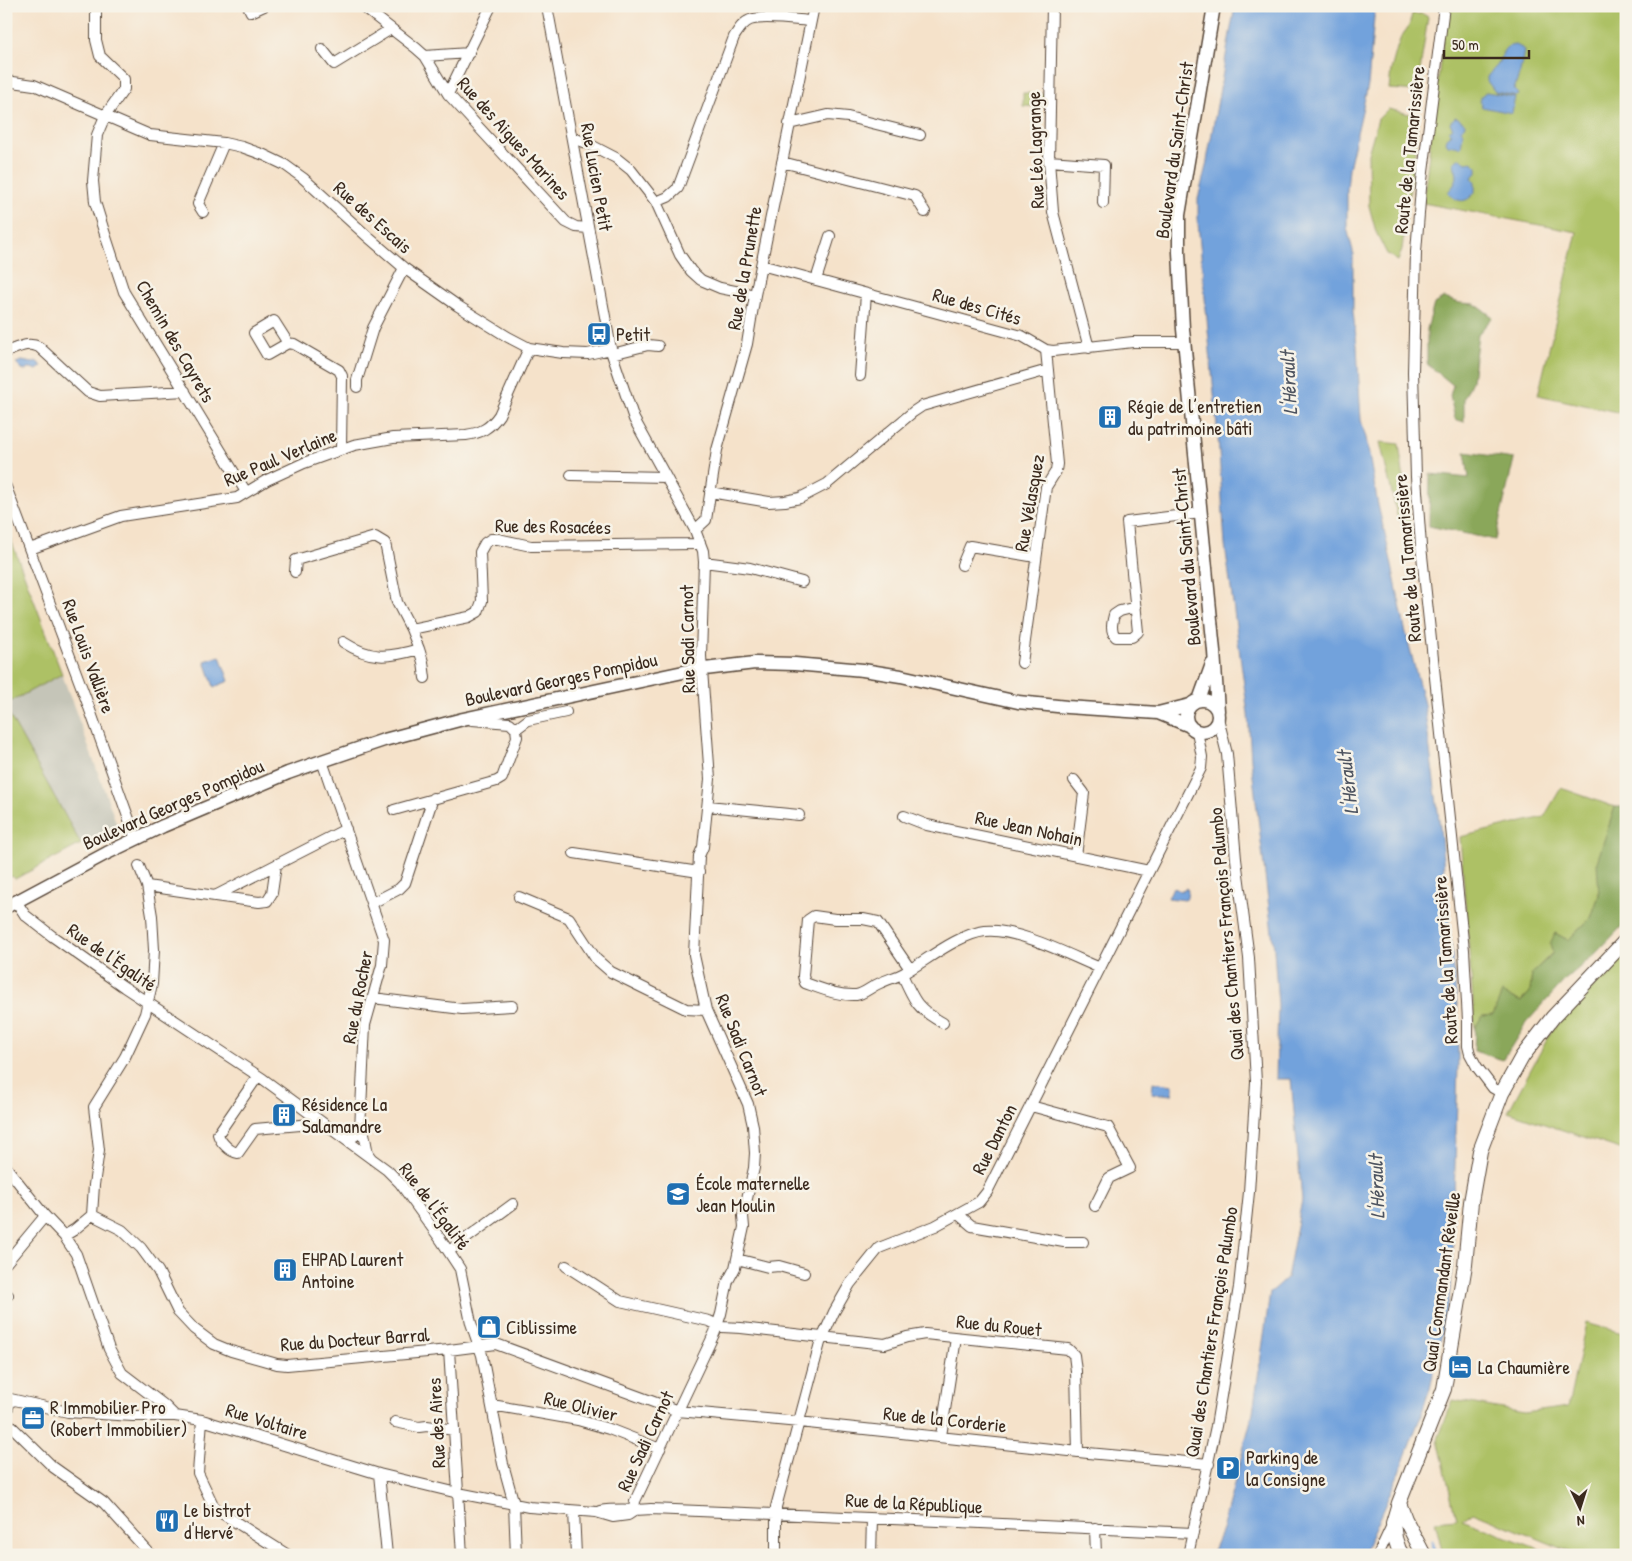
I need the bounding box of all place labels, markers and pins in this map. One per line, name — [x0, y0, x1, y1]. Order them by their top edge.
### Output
bus stop icon: Petit — [586, 321, 612, 347]
place label: Petit — [616, 321, 650, 347]
place label: Régie de l’entretien du patrimoine bâti — [1128, 393, 1262, 441]
building icon: Régie de l’entretien du patrimoine bâti — [1097, 404, 1123, 430]
place label: Résidence La Salamandre — [302, 1091, 388, 1139]
building icon: Résidence La Salamandre — [271, 1102, 297, 1128]
place label: École maternelle Jean Moulin — [696, 1170, 811, 1218]
school or university icon: École maternelle Jean Moulin — [665, 1181, 691, 1207]
place label: EHPAD Laurent Antoine — [302, 1246, 404, 1294]
building icon: EHPAD Laurent Antoine — [272, 1257, 298, 1283]
shop icon: Ciblissime — [476, 1314, 502, 1340]
place label: Ciblissime — [506, 1314, 578, 1340]
hotel icon: La Chaumière — [1447, 1354, 1473, 1380]
place label: La Chaumière — [1478, 1354, 1570, 1380]
place label: R Immobilier Pro (Robert Immobilier) — [50, 1394, 187, 1442]
office icon: R Immobilier Pro (Robert Immobilier) — [20, 1405, 46, 1431]
place label: Parking de la Consigne — [1246, 1444, 1326, 1492]
parking icon: Parking de la Consigne — [1215, 1455, 1241, 1481]
place label: Le bistrot d'Hervé — [184, 1497, 251, 1545]
restaurant icon: Le bistrot d'Hervé — [154, 1508, 180, 1534]

